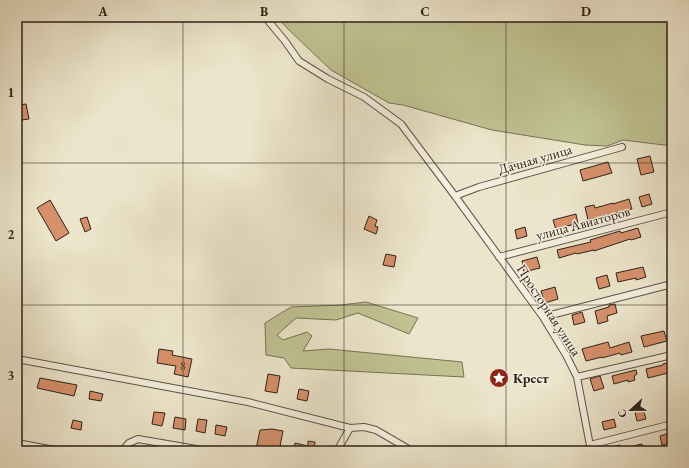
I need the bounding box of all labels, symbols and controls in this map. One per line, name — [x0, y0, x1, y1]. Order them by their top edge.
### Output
text: A — [97, 3, 108, 20]
text: B — [260, 3, 268, 20]
text: C — [420, 3, 430, 20]
text: D — [581, 3, 591, 20]
text: 1 — [8, 84, 15, 101]
street label: Дачная улица — [496, 140, 574, 178]
street label: улица Авиаторов — [534, 202, 632, 244]
text: 2 — [8, 226, 15, 243]
street label: Просторная улица — [513, 261, 586, 360]
house number: 8 — [180, 358, 186, 374]
text: 3 — [8, 367, 15, 384]
place icon: Крест — [488, 367, 510, 389]
place label: Крест — [513, 369, 549, 387]
north arrow — [611, 390, 651, 430]
text: С — [614, 407, 630, 420]

